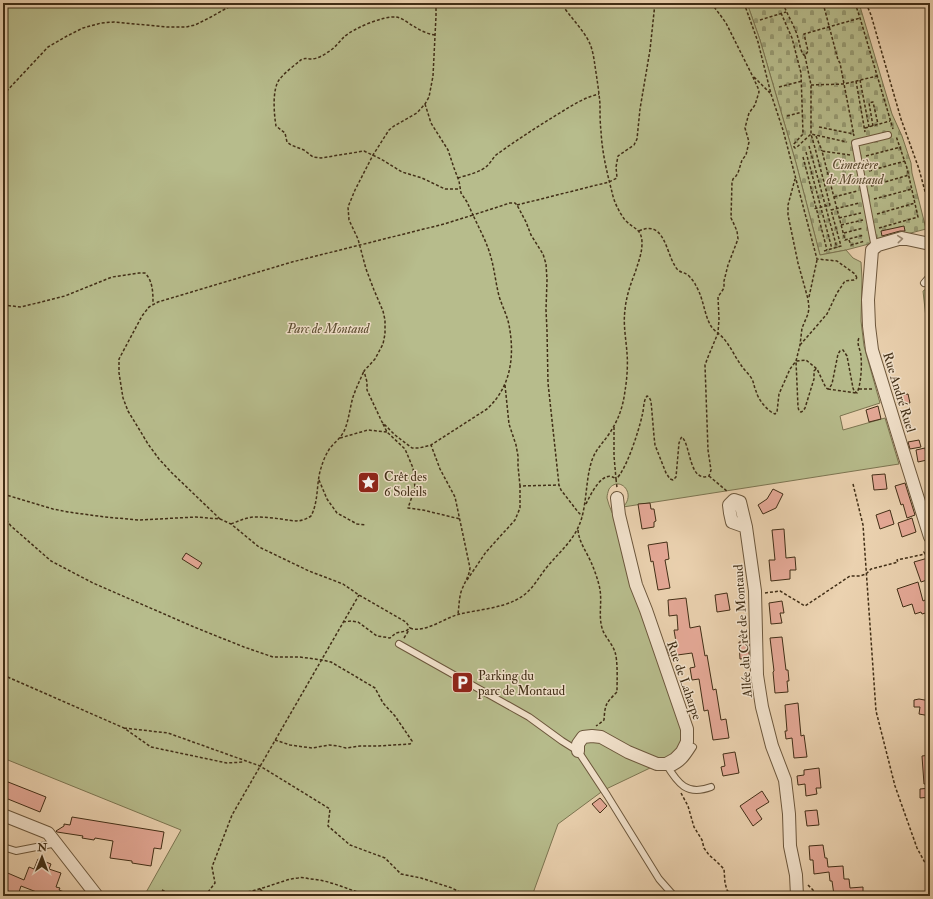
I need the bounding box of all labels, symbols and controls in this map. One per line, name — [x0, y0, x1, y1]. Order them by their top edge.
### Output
park label: Cimetière de Montaud — [825, 157, 885, 188]
one-way arrow — [897, 235, 903, 244]
park label: Parc de Montaud — [286, 321, 371, 337]
street label: Rue André Ruel — [879, 350, 919, 435]
place label: Crêt des 6 Soleils — [384, 469, 427, 500]
place icon: Crêt des 6 Soleils — [355, 470, 381, 496]
street label: Allée du Crêt de Montaud — [730, 563, 756, 699]
street label: Rue de Laharpe — [662, 639, 705, 723]
place label: Parking du parc de Montaud — [477, 668, 566, 700]
parking icon: Parking du parc de Montaud — [450, 669, 476, 695]
north arrow — [22, 837, 62, 877]
text: N — [36, 841, 48, 854]

